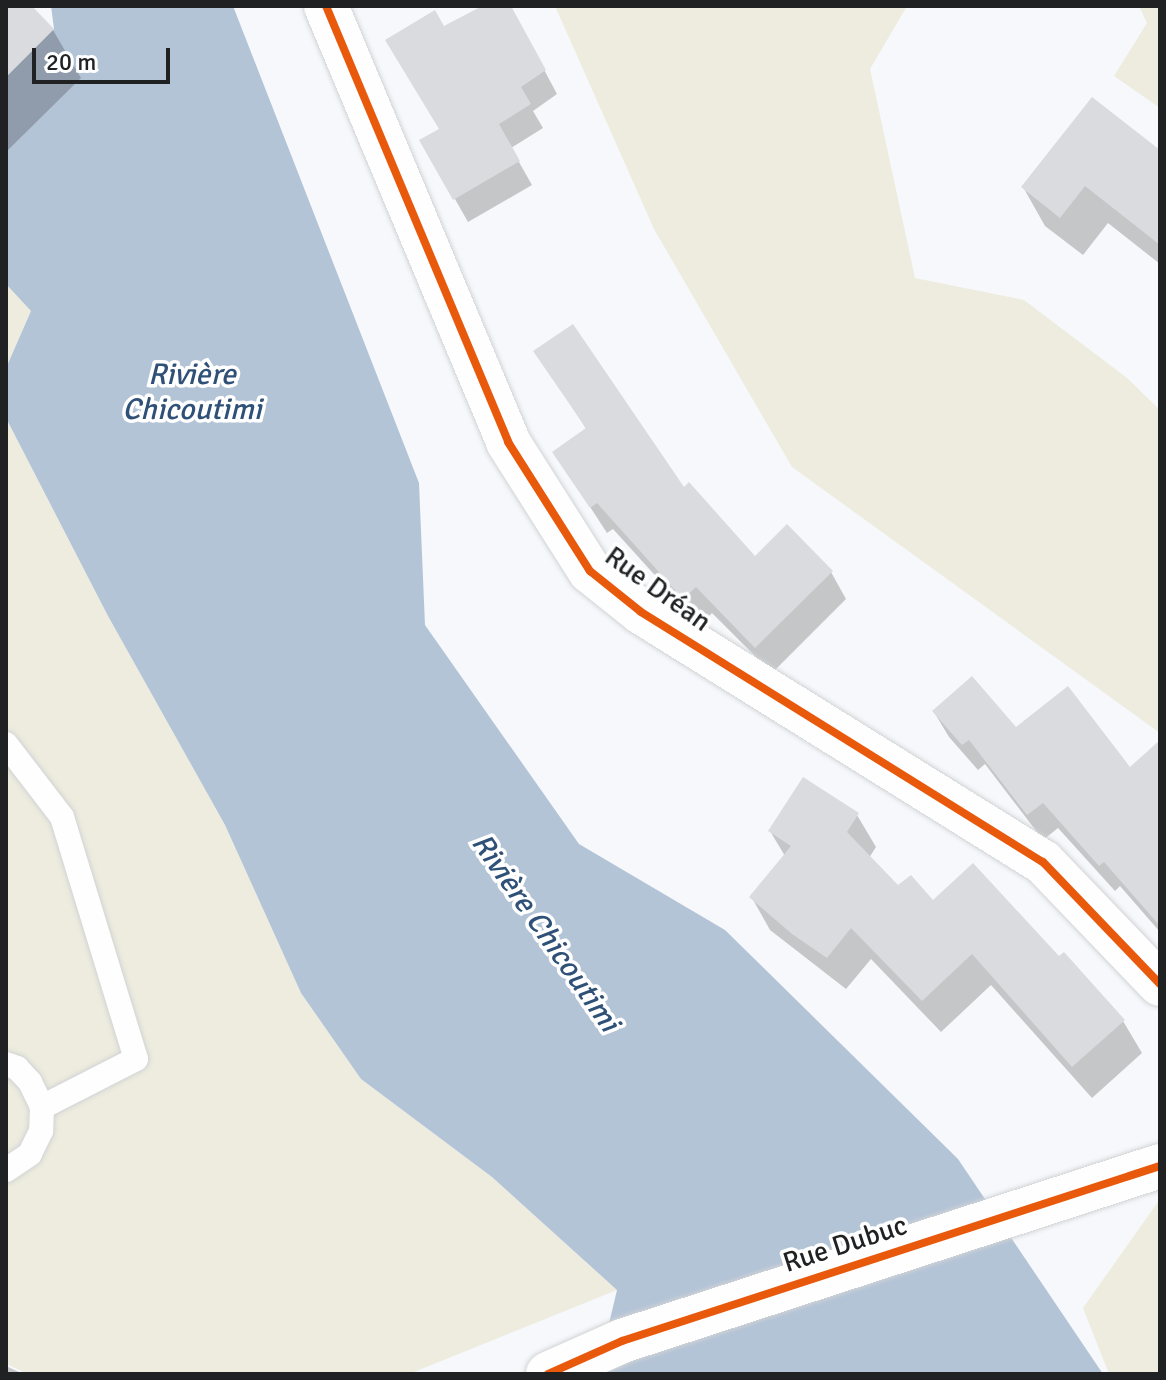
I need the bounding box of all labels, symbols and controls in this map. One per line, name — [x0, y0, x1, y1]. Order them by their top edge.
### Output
scale bar — [36, 32, 174, 82]
text: 20 m — [46, 47, 96, 77]
water label: Rivière Chicoutimi — [122, 357, 262, 428]
street label: Rue Dréan — [598, 539, 718, 639]
water label: Rivière Chicoutimi — [463, 827, 627, 1039]
street label: Rue Dubuc — [779, 1208, 911, 1280]

